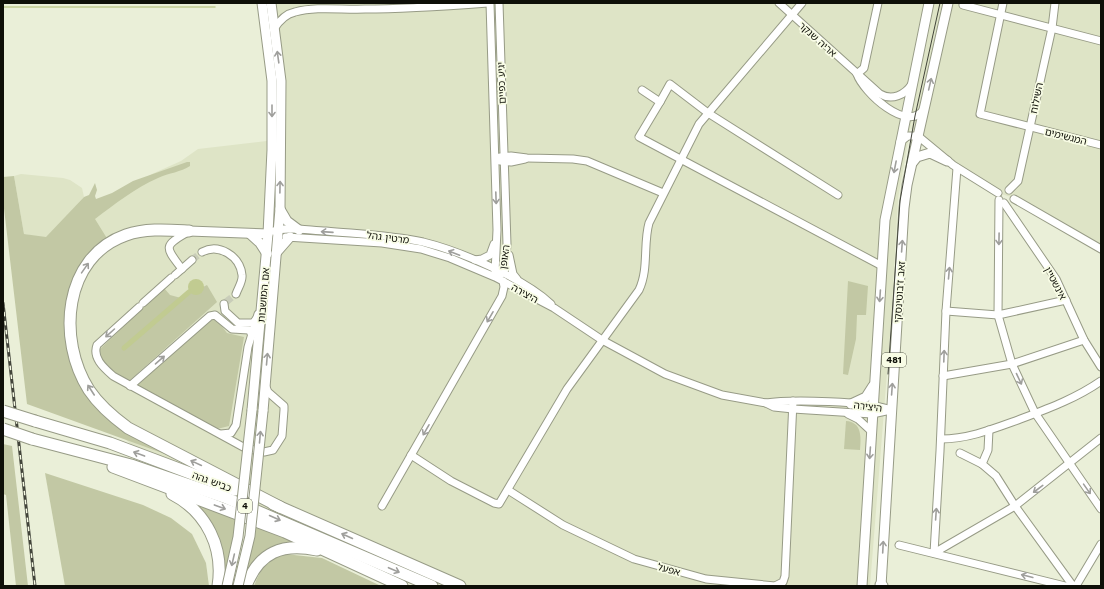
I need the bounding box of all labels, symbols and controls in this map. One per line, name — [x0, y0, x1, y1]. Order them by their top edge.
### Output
street label: אריה שנקר — [797, 20, 839, 59]
one-way arrow — [274, 51, 282, 64]
street label: יגיע כפיים — [495, 62, 508, 104]
one-way arrow — [927, 78, 934, 91]
street label: השילוח — [1028, 82, 1045, 115]
one-way arrow — [268, 104, 276, 117]
street label: המגשימים — [1044, 126, 1088, 147]
one-way arrow — [891, 160, 899, 173]
one-way arrow — [276, 181, 284, 194]
one-way arrow — [492, 191, 499, 204]
one-way arrow — [321, 228, 334, 235]
street label: מרטין גהל — [366, 229, 410, 246]
one-way arrow — [995, 232, 1003, 245]
one-way arrow — [898, 240, 905, 253]
street label: האופן — [497, 244, 512, 270]
one-way arrow — [449, 248, 461, 256]
street label: זאב ז'בוטינסקי — [892, 261, 907, 323]
one-way arrow — [81, 263, 89, 274]
street label: אינשטיין — [1042, 265, 1069, 302]
street label: אם המושבות — [256, 267, 271, 323]
one-way arrow — [945, 267, 952, 280]
street label: היצירה — [509, 282, 540, 305]
one-way arrow — [877, 289, 884, 302]
one-way arrow — [485, 311, 493, 323]
one-way arrow — [105, 328, 115, 338]
one-way arrow — [940, 350, 948, 363]
one-way arrow — [263, 353, 270, 366]
road number: 481 — [882, 353, 906, 367]
one-way arrow — [154, 356, 164, 365]
one-way arrow — [1016, 373, 1023, 385]
one-way arrow — [889, 383, 896, 396]
one-way arrow — [86, 385, 95, 396]
street label: היצירה — [853, 399, 883, 414]
one-way arrow — [421, 424, 429, 436]
one-way arrow — [257, 431, 264, 444]
one-way arrow — [867, 446, 874, 459]
one-way arrow — [133, 449, 145, 457]
one-way arrow — [190, 459, 202, 466]
street label: כביש גהה — [191, 469, 233, 494]
one-way arrow — [1083, 483, 1091, 494]
one-way arrow — [1032, 484, 1043, 493]
road number: 4 — [238, 499, 252, 513]
one-way arrow — [213, 503, 225, 511]
one-way arrow — [933, 508, 940, 521]
one-way arrow — [268, 515, 280, 522]
one-way arrow — [342, 532, 354, 539]
one-way arrow — [879, 541, 886, 554]
one-way arrow — [229, 553, 236, 566]
street label: אפעל — [656, 561, 682, 578]
one-way arrow — [388, 567, 400, 574]
one-way arrow — [1021, 572, 1034, 580]

